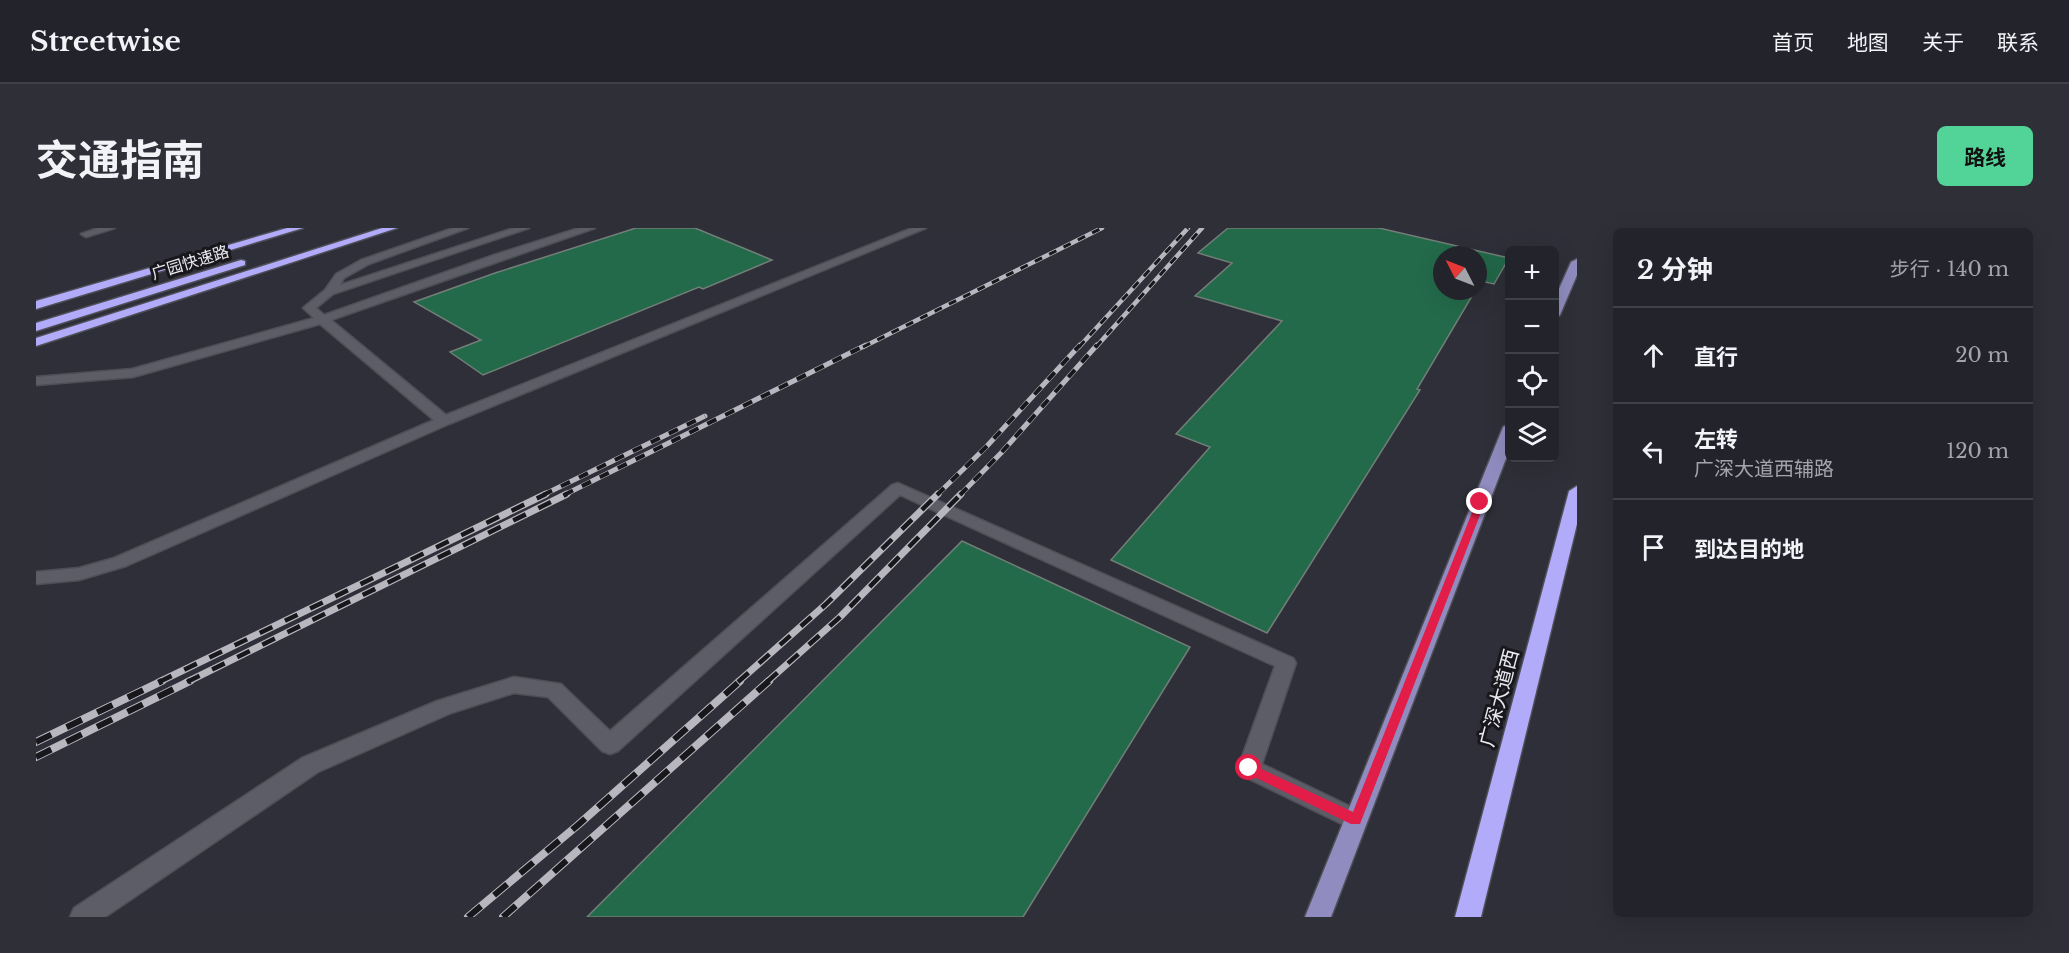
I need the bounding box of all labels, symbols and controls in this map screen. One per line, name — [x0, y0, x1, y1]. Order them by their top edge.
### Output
text: Streetwise — [30, 24, 181, 59]
text: 首页 — [1772, 30, 1814, 56]
text: 地图 — [1847, 30, 1889, 56]
text: 关于 — [1922, 30, 1964, 56]
text: 联系 — [1997, 30, 2039, 56]
button: 路线 — [1937, 126, 2033, 186]
text: 交通指南 — [36, 134, 204, 186]
street label: 广园快速路 — [149, 241, 231, 283]
north arrow — [1433, 246, 1487, 300]
map controls — [1505, 246, 1559, 462]
button: + — [1505, 246, 1559, 300]
text: 2 分钟 — [1637, 254, 1713, 286]
text: 步行 · 140 m — [1890, 257, 2009, 281]
button: − — [1505, 300, 1559, 354]
icon: ahead — [1637, 339, 1670, 372]
text: 20 m — [1955, 343, 2009, 367]
text: 直行 — [1694, 344, 1738, 371]
button: locate — [1505, 354, 1559, 408]
button: layers — [1505, 408, 1559, 462]
text: 左转 — [1694, 426, 1738, 453]
icon: left — [1637, 435, 1670, 468]
text: 120 m — [1946, 439, 2009, 463]
text: 广深大道西辅路 — [1694, 457, 1834, 481]
route end — [1466, 488, 1492, 514]
icon: arrive — [1637, 531, 1670, 564]
text: 到达目的地 — [1694, 536, 1804, 563]
street label: 广深大道西 — [1474, 647, 1524, 749]
route start — [1235, 754, 1261, 780]

